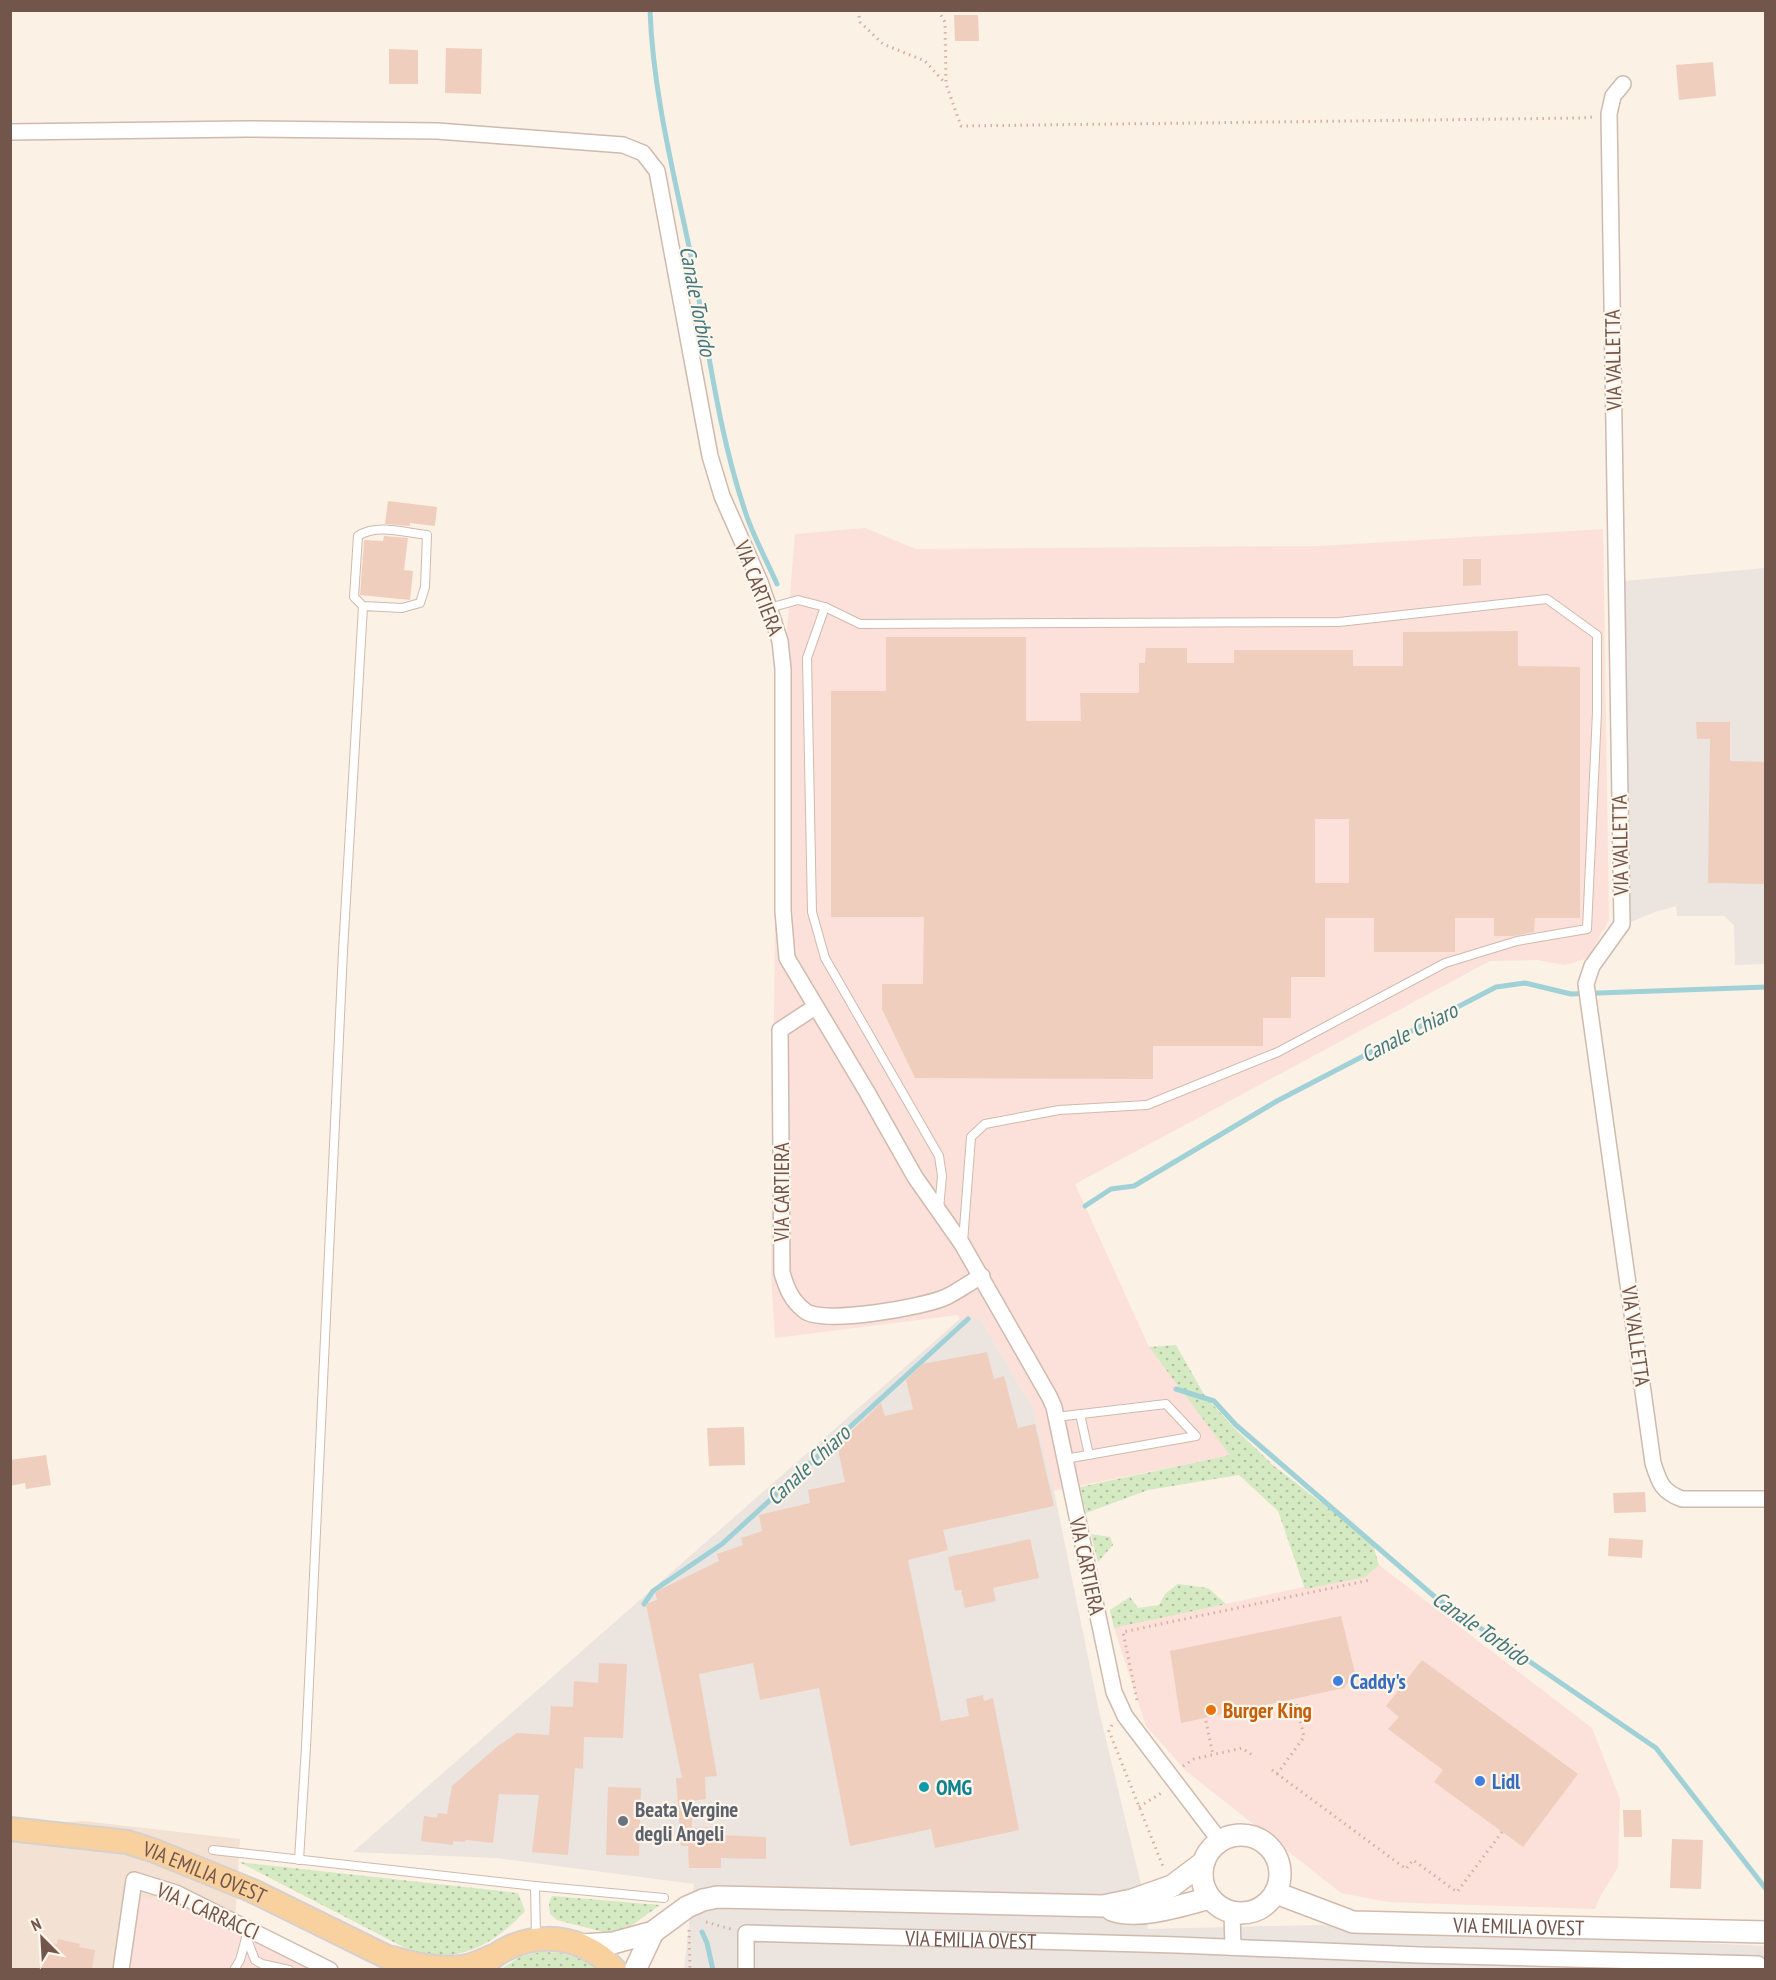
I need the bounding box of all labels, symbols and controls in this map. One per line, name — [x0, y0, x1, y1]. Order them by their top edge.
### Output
water label: Canale Torbido — [674, 243, 723, 360]
street label: VIA VALLETTA — [1599, 309, 1627, 412]
street label: VIA CARTIERA — [728, 536, 789, 639]
street label: VIA VALLETTA — [1606, 794, 1634, 897]
water label: Canale Chiaro — [1356, 995, 1463, 1068]
street label: VIA CARTIERA — [768, 1142, 795, 1243]
street label: VIA VALLETTA — [1615, 1283, 1656, 1388]
water label: Canale Chiaro — [760, 1418, 857, 1511]
street label: VIA CARTIERA — [1063, 1514, 1111, 1617]
water label: Canale Torbido — [1427, 1584, 1536, 1672]
place label: Caddy's — [1350, 1668, 1406, 1695]
marker: Caddy's — [1331, 1674, 1345, 1688]
place label: Burger King — [1223, 1697, 1312, 1724]
marker: Burger King — [1204, 1703, 1218, 1717]
place label: Lidl — [1492, 1768, 1521, 1795]
place label: OMG — [936, 1774, 972, 1801]
marker: Lidl — [1473, 1774, 1487, 1788]
marker: OMG — [917, 1780, 931, 1794]
place label: Beata Vergine degli Angeli — [635, 1796, 738, 1847]
marker: Beata Vergine degli Angeli — [616, 1814, 630, 1828]
street label: VIA EMILIA OVEST — [139, 1834, 272, 1909]
street label: VIA I CARRACCI — [152, 1876, 264, 1946]
north arrow — [12, 1908, 72, 1968]
street label: VIA EMILIA OVEST — [1452, 1911, 1585, 1941]
text: N — [28, 1913, 44, 1935]
street label: VIA EMILIA OVEST — [904, 1924, 1037, 1955]

